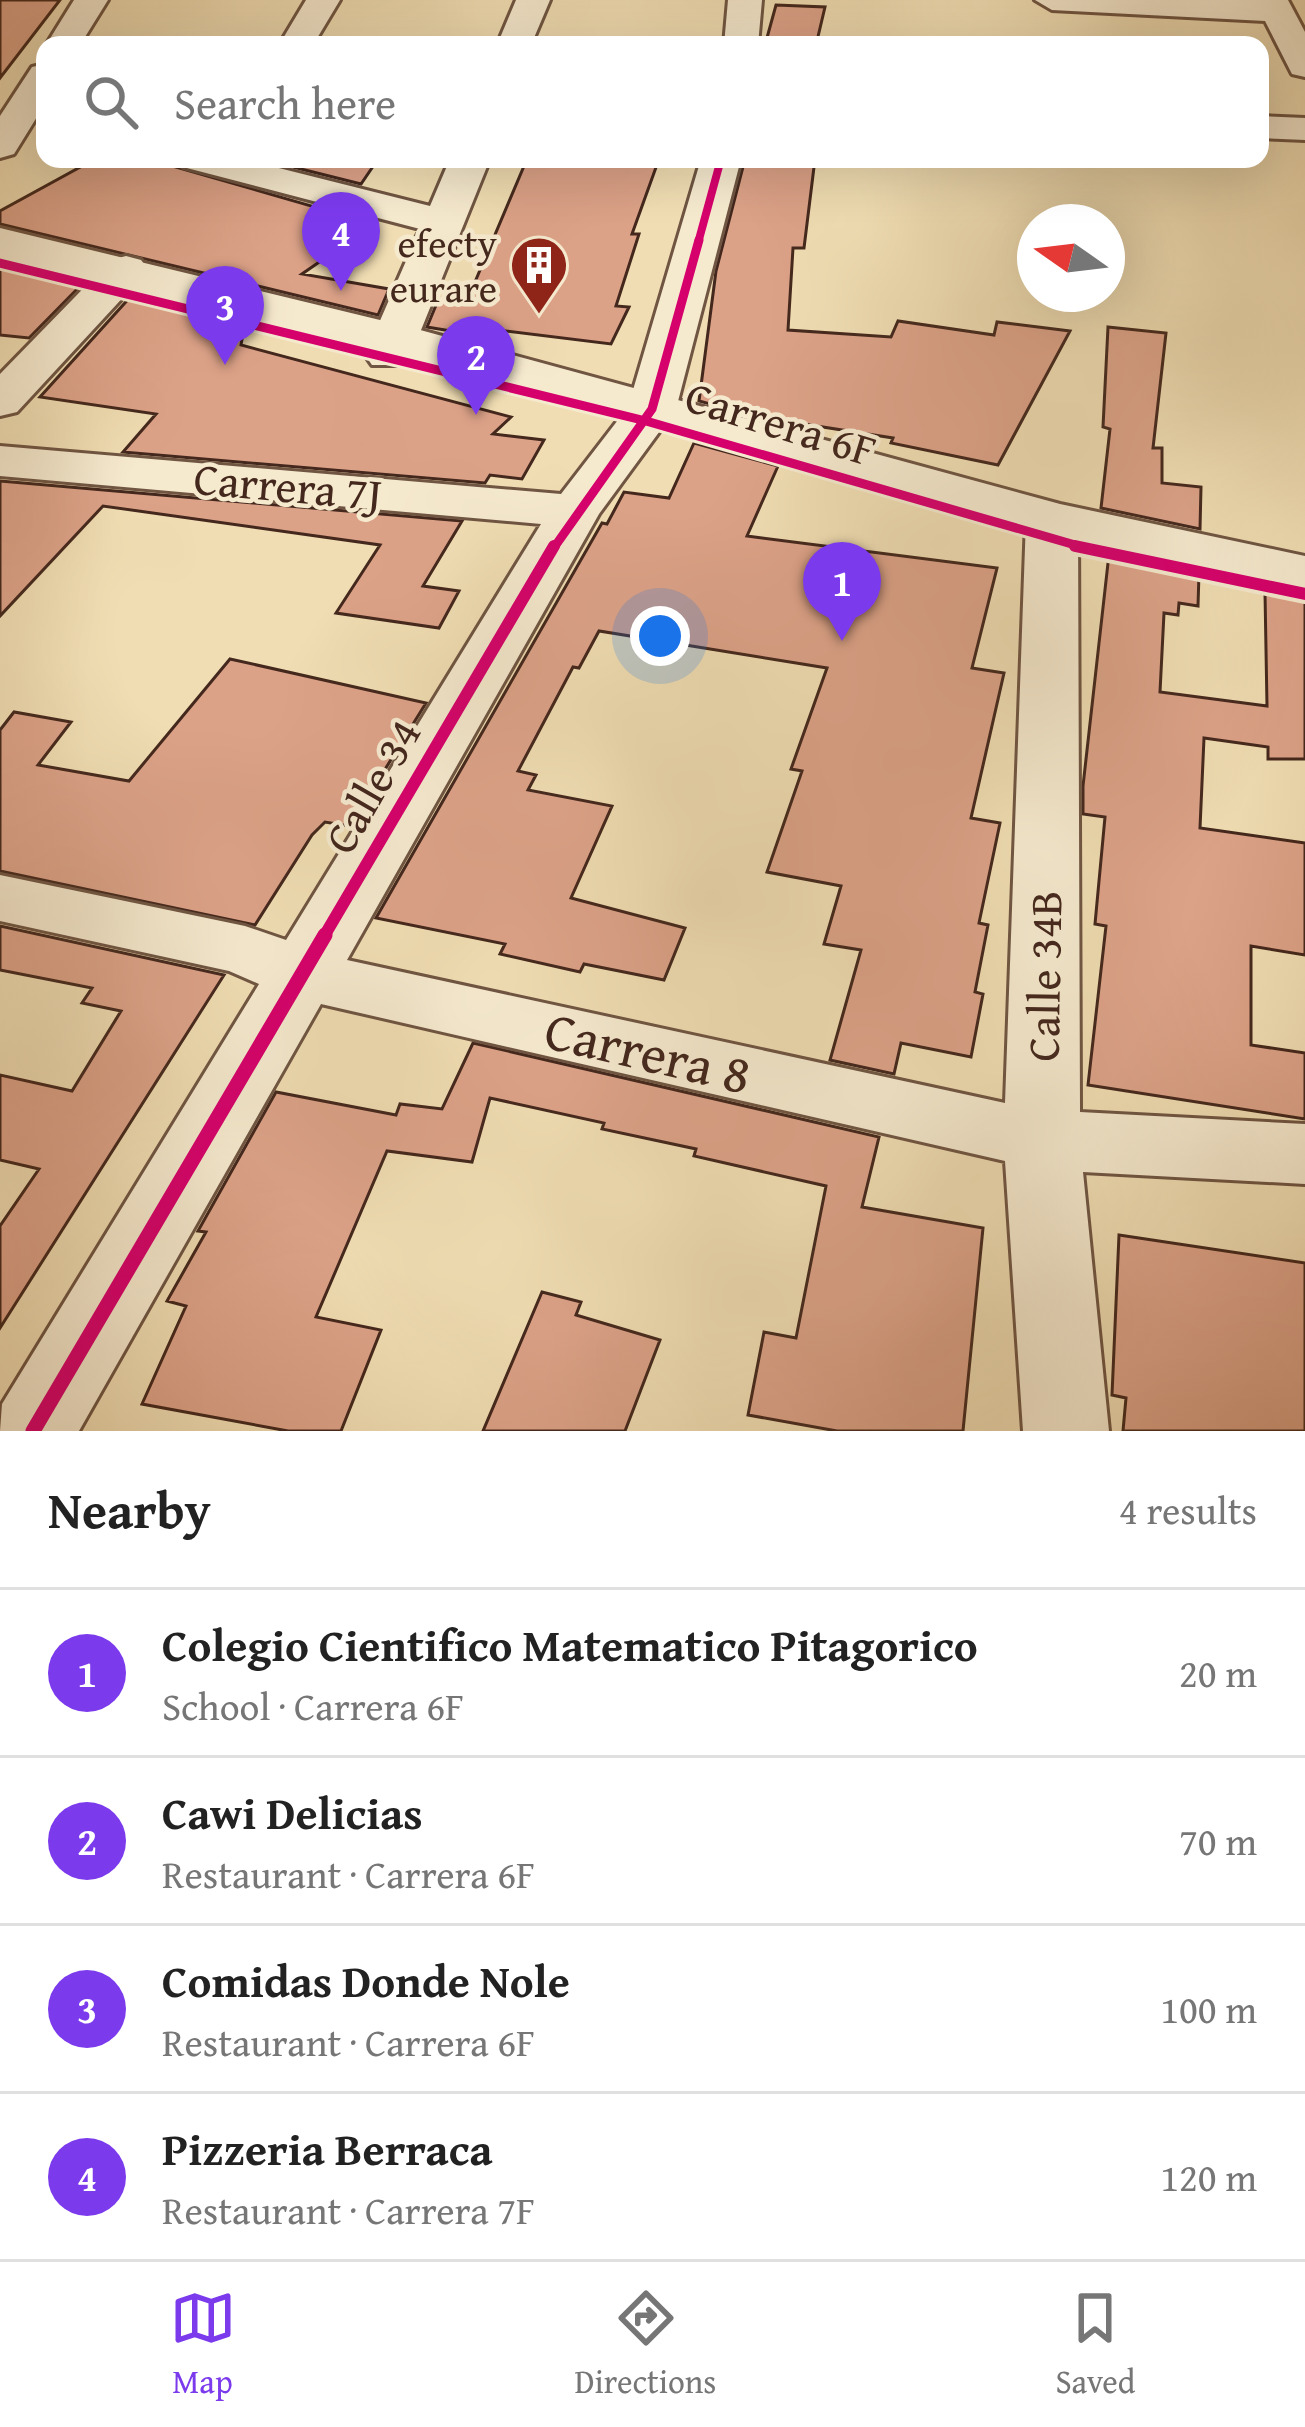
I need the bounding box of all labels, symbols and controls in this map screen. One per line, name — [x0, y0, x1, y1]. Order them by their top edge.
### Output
search box — [36, 36, 1269, 168]
icon: search — [78, 69, 144, 135]
text: Search here — [174, 70, 396, 135]
pin: 4 — [302, 192, 380, 291]
north arrow — [1017, 204, 1125, 312]
place label: efecty eurare — [390, 214, 498, 316]
building icon: efecty eurare — [508, 234, 570, 316]
pin: 3 — [186, 266, 264, 365]
pin: 2 — [437, 316, 515, 415]
street label: Carrera 6F — [678, 363, 884, 482]
street label: Carrera 7J — [191, 445, 385, 526]
pin: 1 — [803, 542, 881, 641]
your location — [630, 606, 690, 666]
street label: Calle 34 — [307, 707, 436, 865]
street label: Calle 34B — [1010, 890, 1077, 1062]
street label: Carrera 8 — [537, 990, 759, 1114]
text: Nearby — [48, 1472, 211, 1547]
text: 4 results — [1119, 1481, 1257, 1538]
text: Colegio Cientifico Matematico Pitagorico — [162, 1612, 978, 1677]
text: 1 — [77, 1644, 97, 1701]
text: 20 m — [1179, 1644, 1257, 1701]
text: School · Carrera 6F — [162, 1677, 464, 1734]
text: Cawi Delicias — [162, 1780, 423, 1845]
text: 2 — [77, 1812, 97, 1869]
text: 70 m — [1179, 1812, 1257, 1869]
text: Restaurant · Carrera 6F — [162, 1845, 535, 1902]
text: Comidas Donde Nole — [162, 1948, 570, 2013]
text: 3 — [77, 1980, 97, 2037]
text: 100 m — [1160, 1980, 1257, 2037]
text: Restaurant · Carrera 6F — [162, 2013, 535, 2070]
text: Pizzeria Berraca — [162, 2116, 492, 2181]
text: 4 — [77, 2148, 97, 2205]
text: 120 m — [1160, 2148, 1257, 2205]
text: Restaurant · Carrera 7F — [162, 2181, 535, 2238]
tab: Map — [170, 2285, 236, 2405]
tab: Directions — [575, 2285, 716, 2405]
tab: Saved — [1056, 2285, 1135, 2405]

